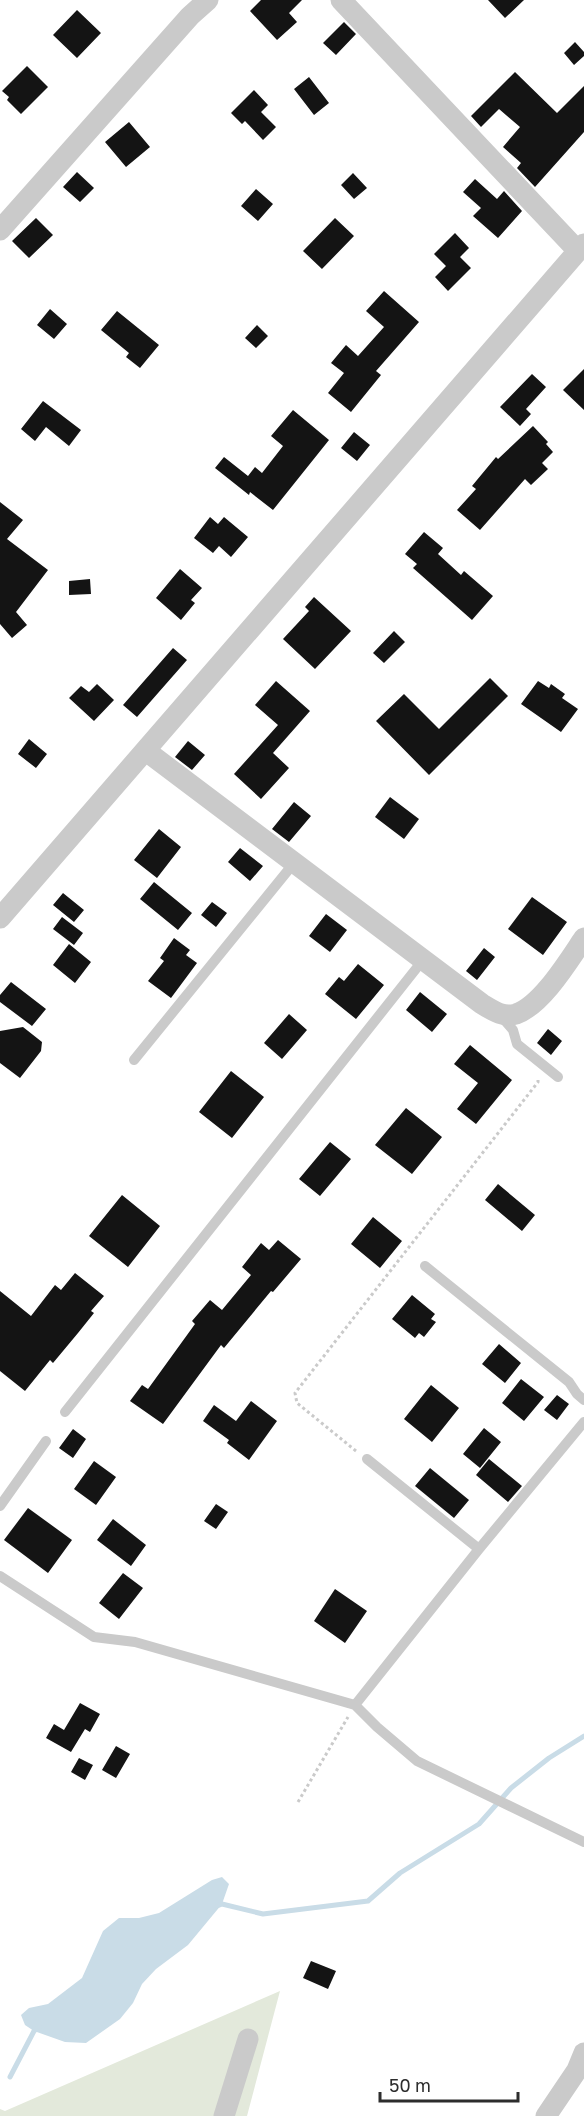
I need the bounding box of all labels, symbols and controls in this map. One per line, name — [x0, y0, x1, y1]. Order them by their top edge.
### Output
scale bar — [380, 2065, 518, 2103]
text: 50 m — [389, 2074, 431, 2096]

